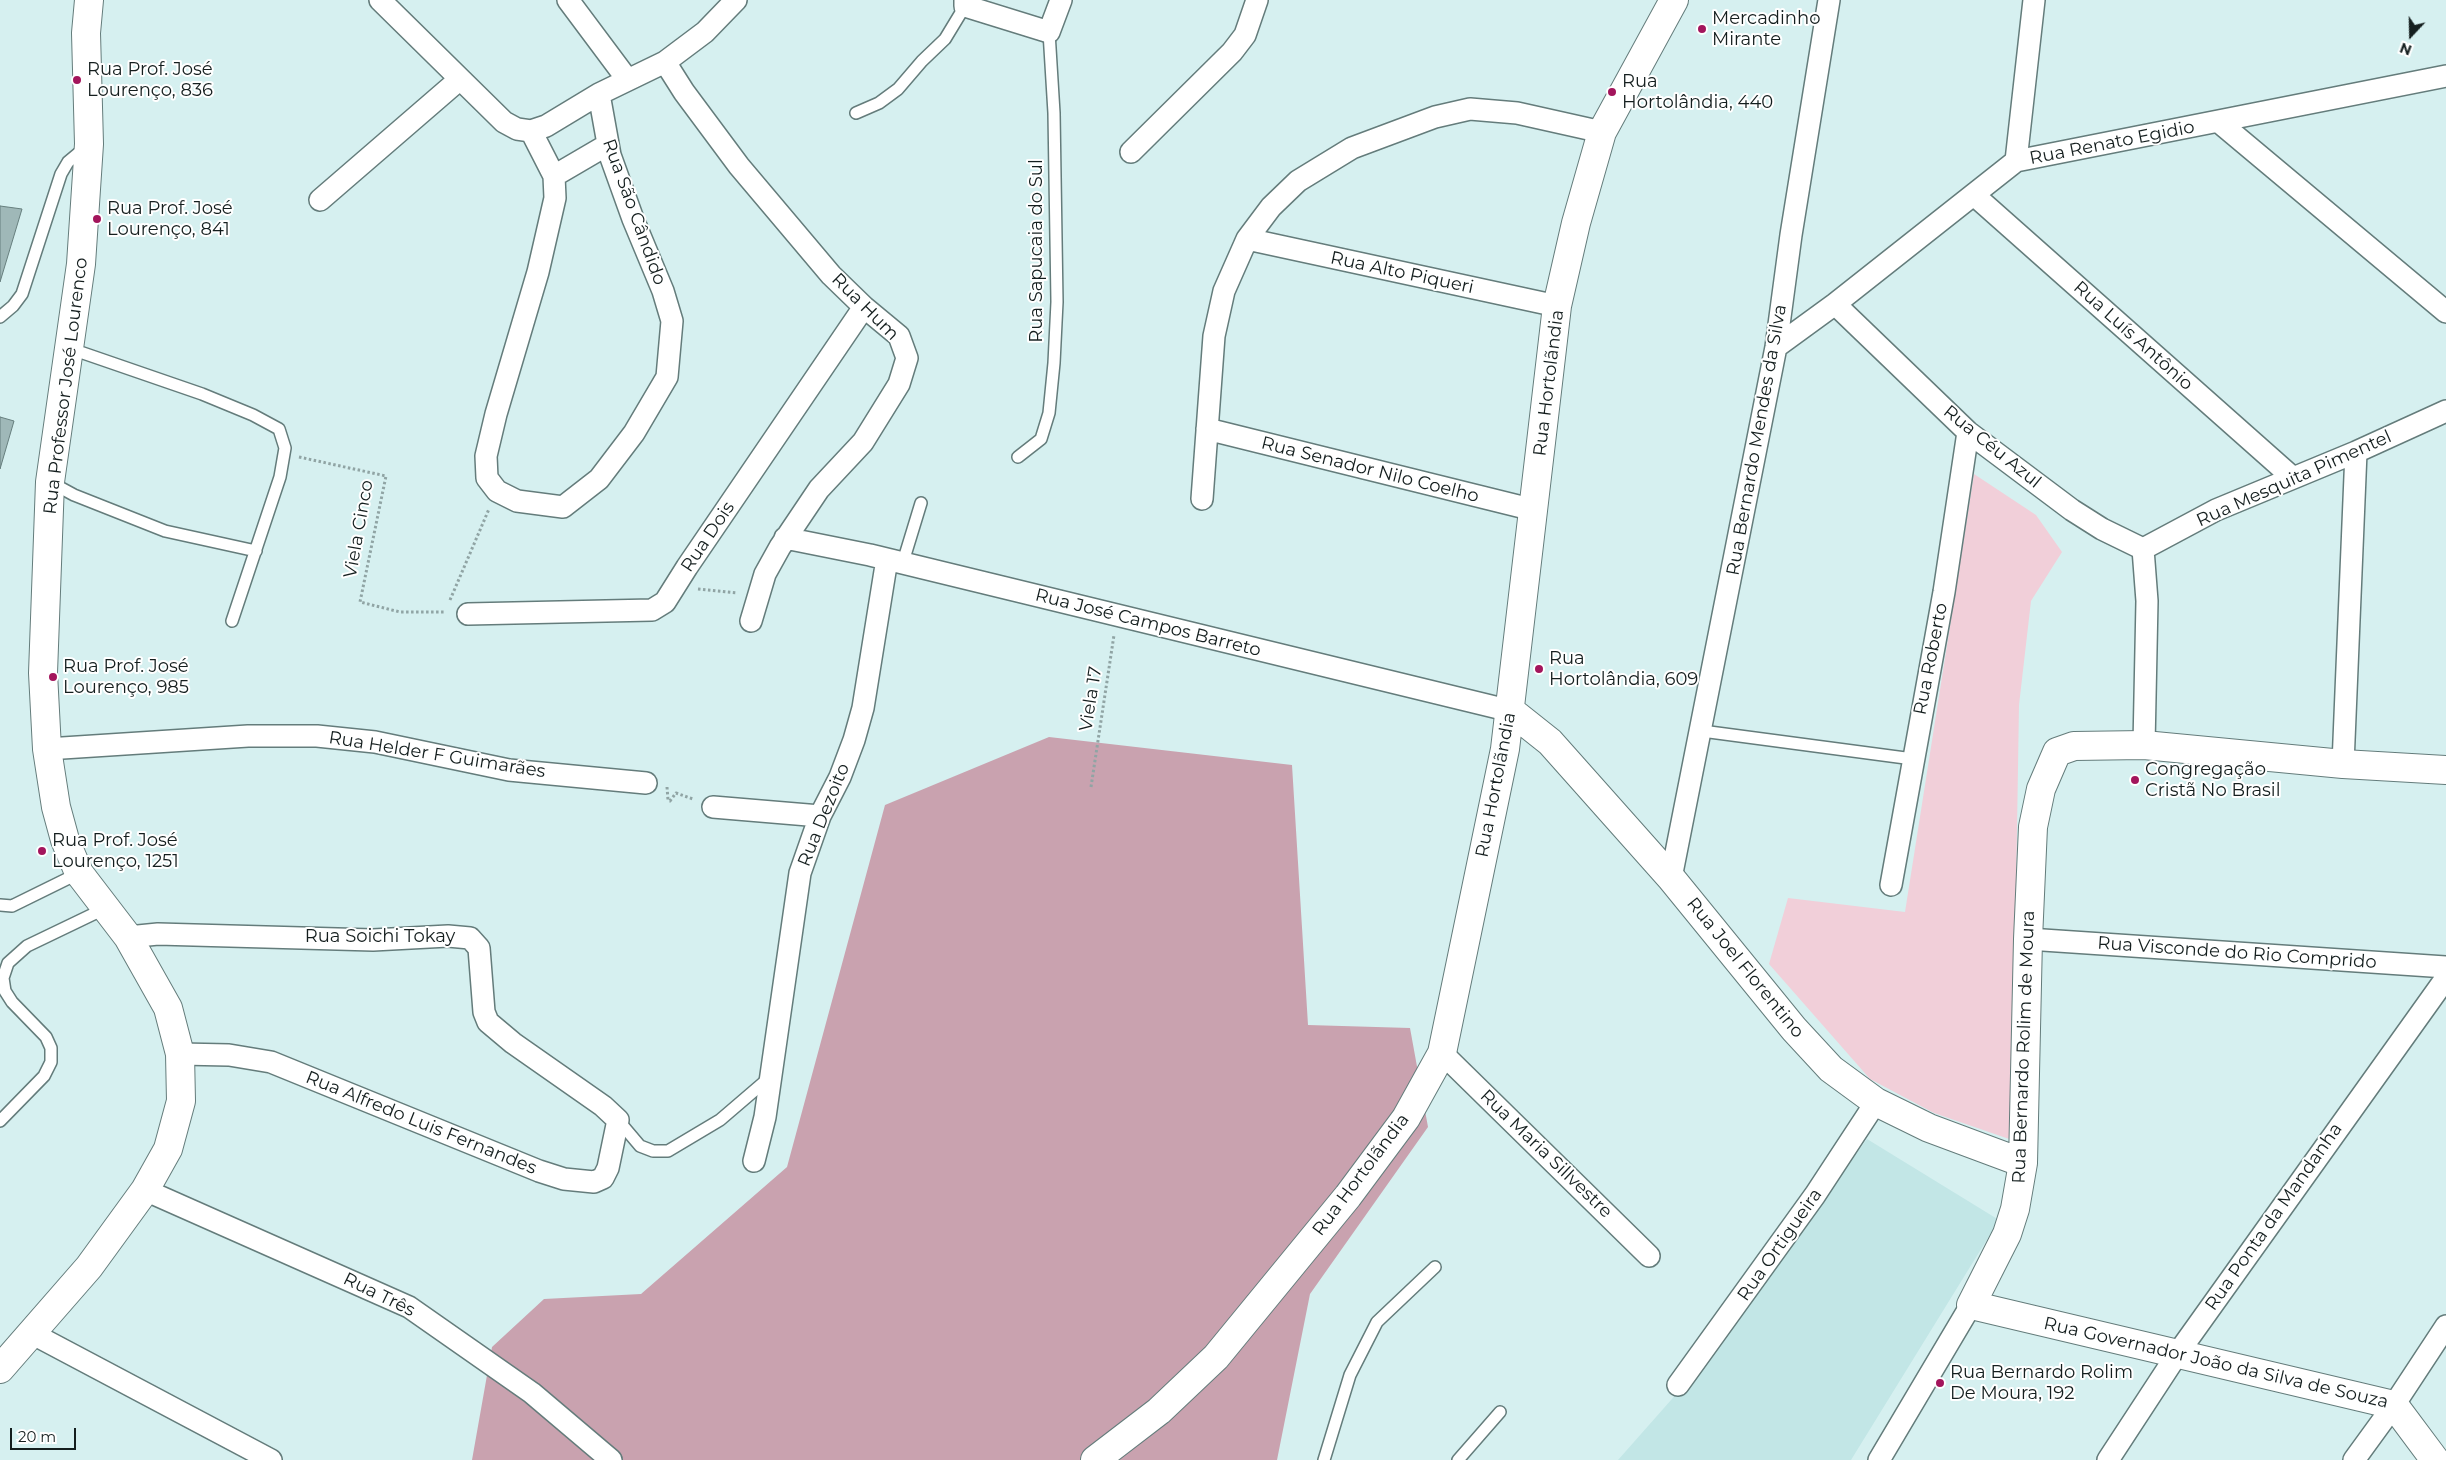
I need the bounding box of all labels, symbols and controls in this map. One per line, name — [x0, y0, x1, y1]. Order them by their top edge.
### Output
place label: Mercadinho Mirante — [1712, 8, 1820, 50]
north arrow — [2386, 10, 2436, 60]
marker: Mercadinho Mirante — [1696, 23, 1708, 35]
text: N — [2397, 39, 2414, 59]
place label: Rua Prof. José Lourenço, 836 — [87, 59, 213, 102]
place label: Rua Hortolândia, 440 — [1622, 71, 1773, 114]
marker: Rua Prof. José Lourenço, 836 — [71, 74, 83, 86]
marker: Rua Hortolândia, 440 — [1606, 86, 1618, 98]
street label: Rua Renato Egidio — [2028, 116, 2196, 170]
street label: Rua São Cândido — [598, 136, 670, 288]
street label: Rua Sapucaia do Sul — [1026, 159, 1048, 343]
place label: Rua Prof. José Lourenço, 841 — [107, 198, 233, 240]
marker: Rua Prof. José Lourenço, 841 — [91, 213, 103, 225]
street label: Rua Alto Piqueri — [1328, 247, 1476, 299]
street label: Rua Professor José Lourenco — [40, 256, 92, 516]
street label: Rua Hum — [827, 269, 903, 345]
street label: Rua Luís Antônio — [2069, 277, 2197, 395]
street label: Rua Bernardo Mendes da Silva — [1722, 303, 1792, 577]
street label: Rua Hortolãndia — [1529, 309, 1569, 457]
street label: Rua Céu Azul — [1939, 401, 2045, 493]
street label: Rua Mesquita Pimentel — [2193, 426, 2395, 532]
street label: Rua Senador Nilo Coelho — [1259, 432, 1481, 508]
street label: Viela Cinco — [340, 478, 378, 580]
street label: Rua Dois — [677, 498, 739, 576]
street label: Rua José Campos Barreto — [1033, 584, 1263, 662]
street label: Rua Roberto — [1910, 601, 1952, 717]
place label: Rua Hortolândia, 609 — [1549, 648, 1698, 691]
place label: Rua Prof. José Lourenço, 985 — [63, 656, 189, 699]
marker: Rua Hortolândia, 609 — [1533, 663, 1545, 675]
street label: Viela 17 — [1075, 665, 1107, 733]
marker: Rua Prof. José Lourenço, 985 — [47, 671, 59, 683]
street label: Rua Hortolãndia — [1471, 711, 1521, 859]
street label: Rua Helder F Guimarães — [327, 727, 547, 783]
place label: Congregação Cristã No Brasil — [2145, 759, 2281, 802]
street label: Rua Dezoito — [794, 760, 854, 870]
marker: Congregação Cristã No Brasil — [2129, 774, 2141, 786]
place label: Rua Prof. José Lourenço, 1251 — [52, 830, 179, 872]
marker: Rua Prof. José Lourenço, 1251 — [36, 845, 48, 857]
street label: Rua Joel Florentino — [1682, 893, 1808, 1043]
street label: Rua Bernardo Rolim de Moura — [2008, 910, 2040, 1184]
street label: Rua Soichi Tokay — [305, 926, 455, 948]
street label: Rua Visconde do Rio Comprido — [2097, 932, 2377, 974]
street label: Rua Alfredo Luis Fernandes — [302, 1067, 540, 1179]
street label: Rua Maria Sillvestre — [1475, 1085, 1617, 1223]
street label: Rua Hortolãndia — [1308, 1110, 1414, 1240]
street label: Rua Ponta da Mandanha — [2201, 1119, 2347, 1315]
street label: Rua Ortigueira — [1733, 1185, 1827, 1305]
street label: Rua Três — [340, 1268, 418, 1322]
street label: Rua Governador João da Silva de Souza — [2042, 1313, 2390, 1413]
place label: Rua Bernardo Rolim De Moura, 192 — [1950, 1362, 2133, 1405]
marker: Rua Bernardo Rolim De Moura, 192 — [1934, 1377, 1946, 1389]
scale bar — [12, 1418, 79, 1450]
text: 20 m — [18, 1427, 56, 1446]

